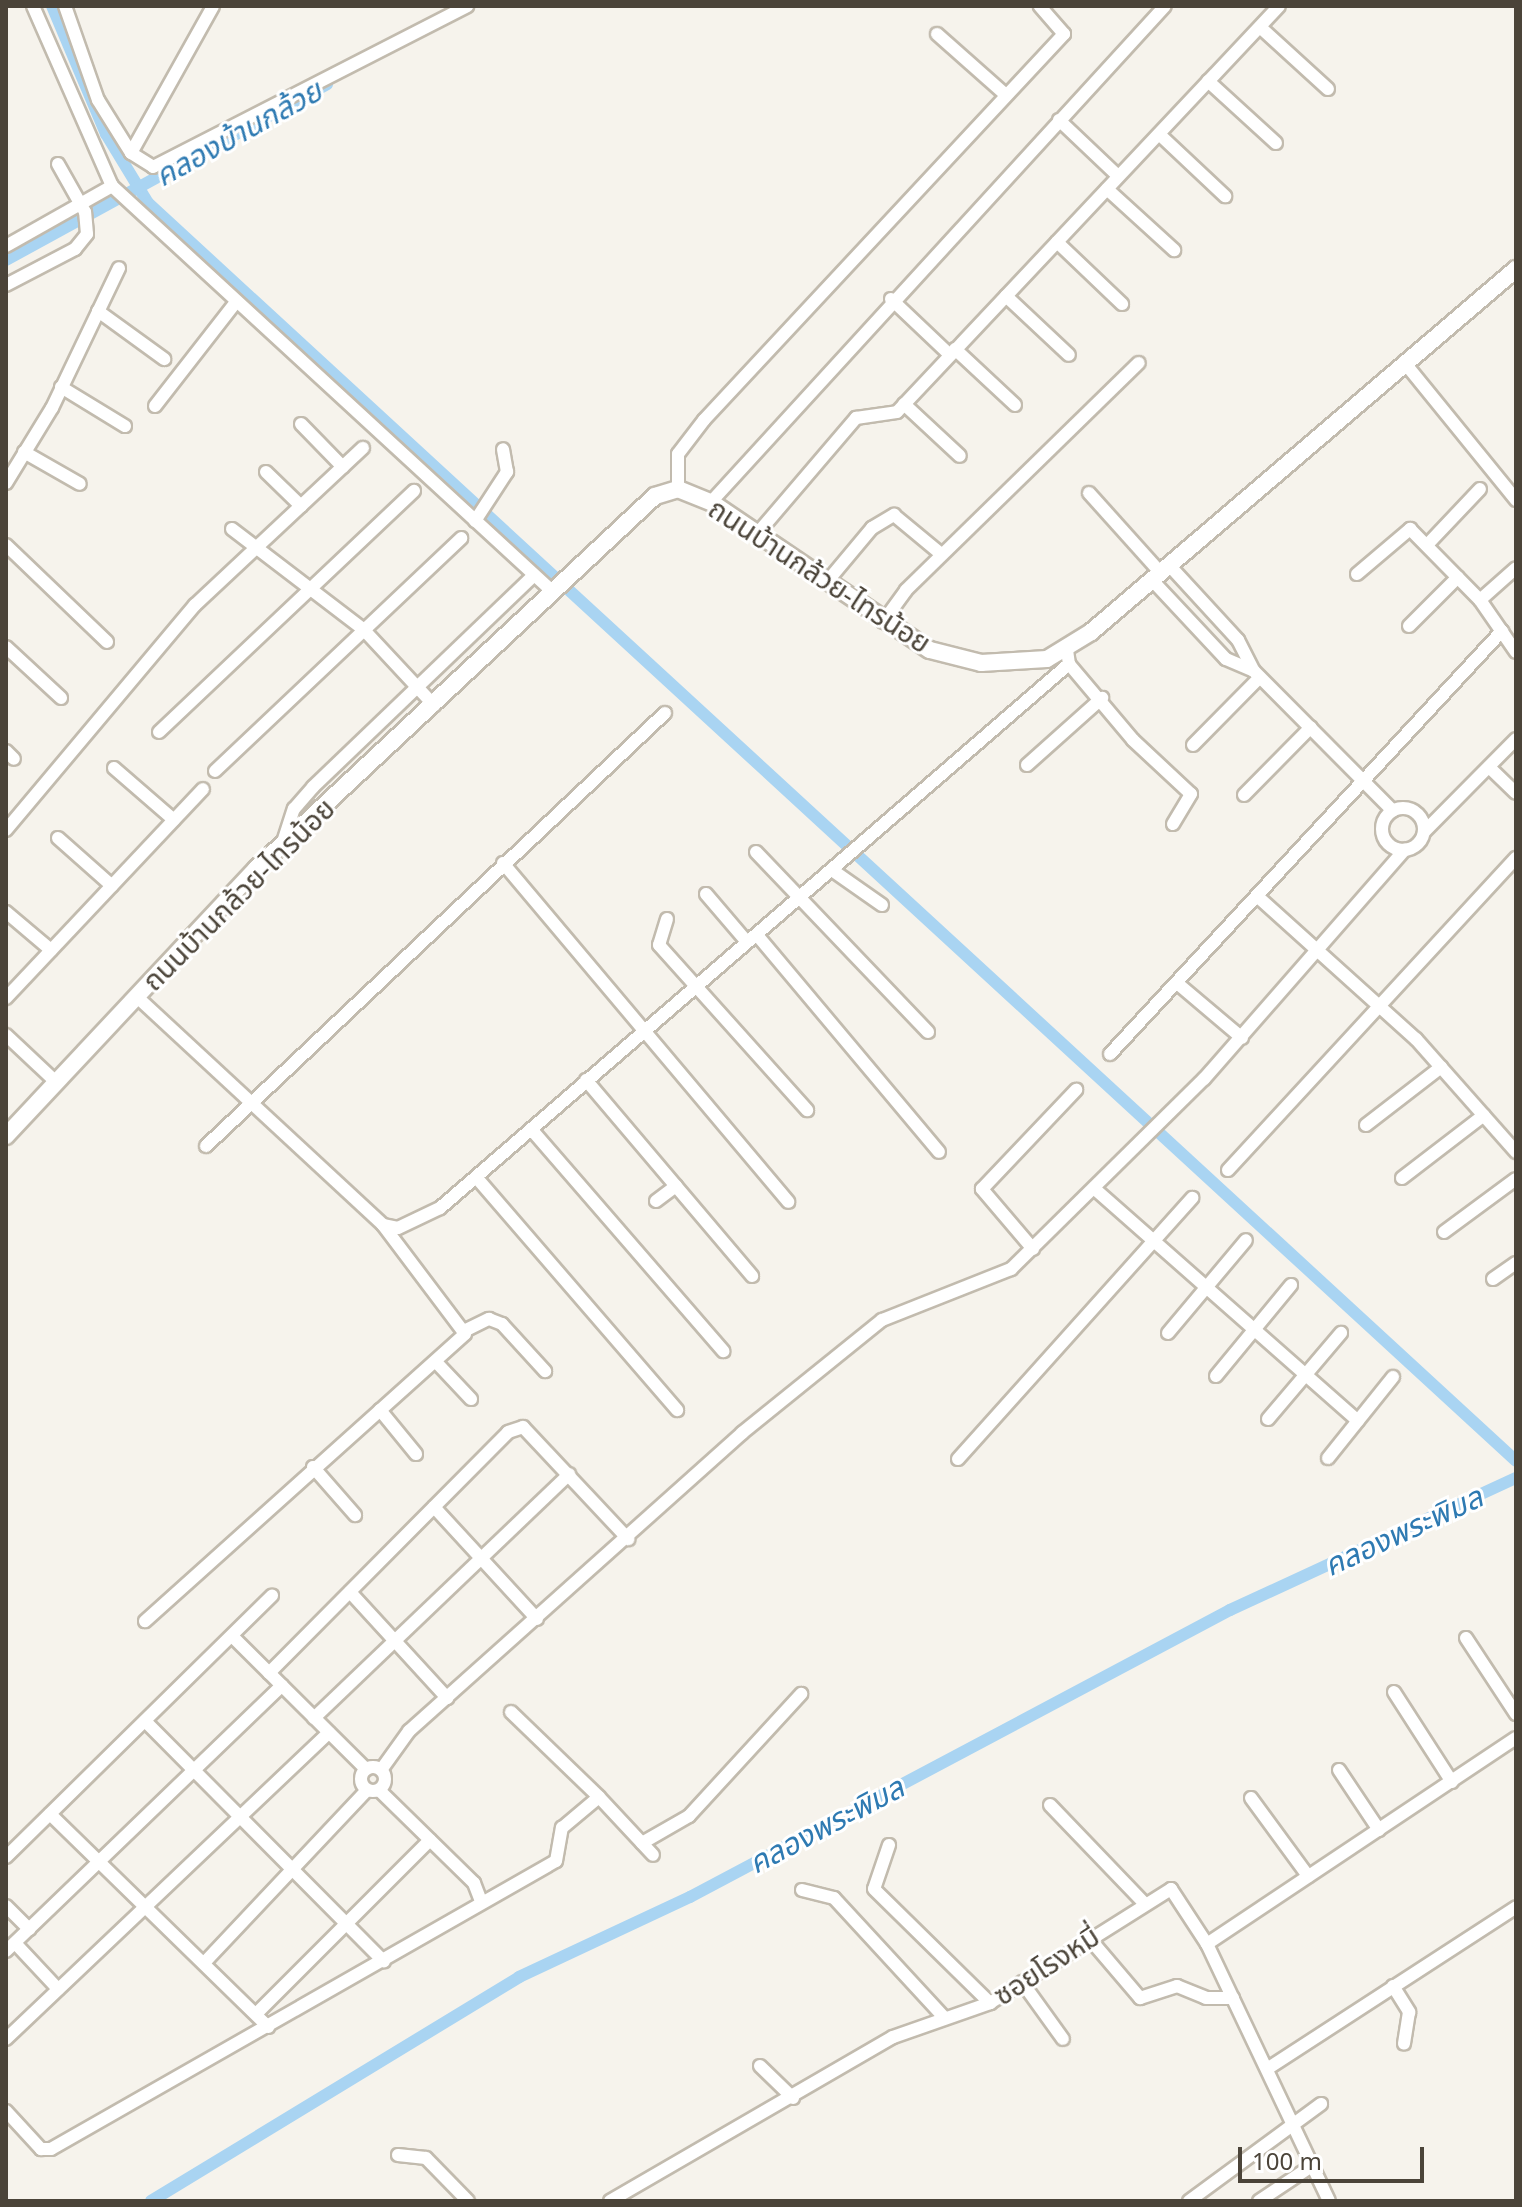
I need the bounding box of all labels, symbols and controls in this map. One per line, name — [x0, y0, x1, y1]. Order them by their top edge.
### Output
water label: คลองบ้านกล้วย — [148, 72, 328, 194]
street label: ถนนบ้านกล้วย-ไทรน้อย — [703, 491, 937, 659]
street label: ถนนบ้านกล้วย-ไทรน้อย — [135, 791, 341, 997]
water label: คลองพระพิมล — [1318, 1479, 1488, 1583]
water label: คลองพระพิมล — [742, 1769, 910, 1881]
street label: ซอยโรงหมี่ — [987, 1919, 1105, 2011]
scale bar — [1242, 2131, 1428, 2181]
text: 100 m — [1252, 2144, 1322, 2177]

